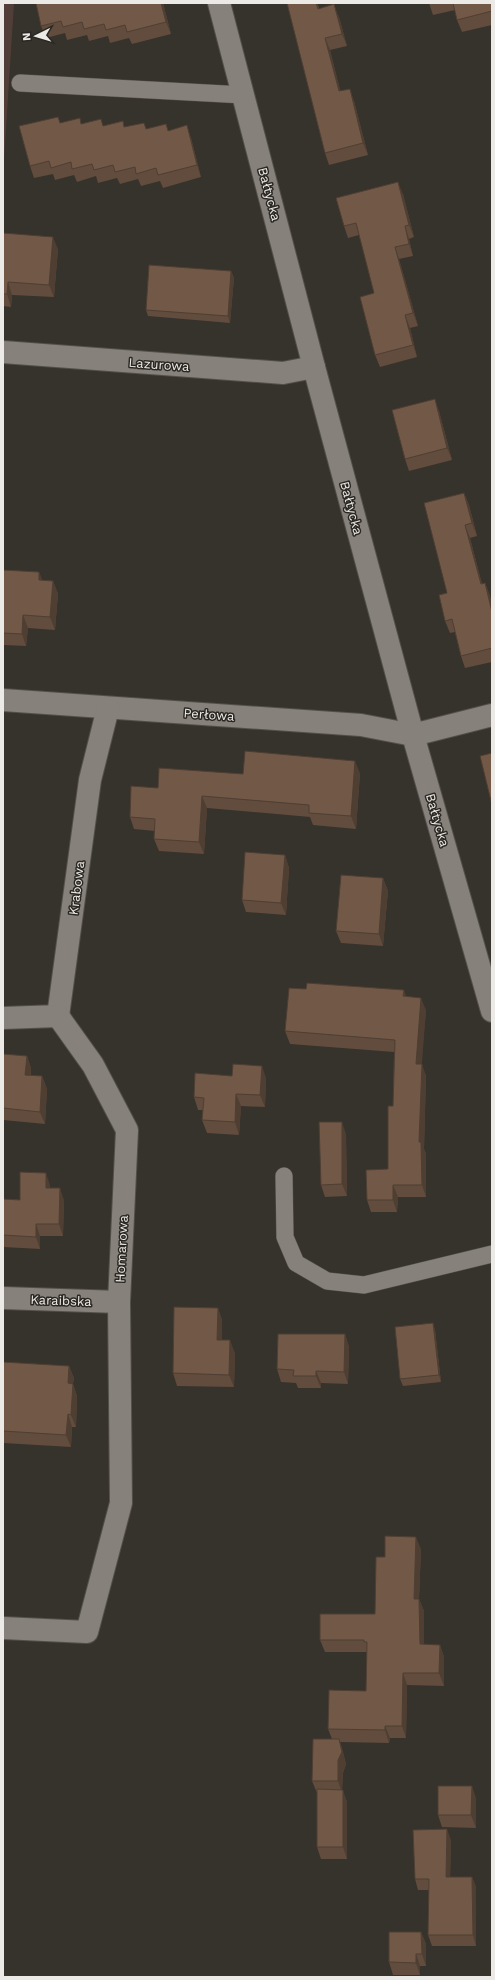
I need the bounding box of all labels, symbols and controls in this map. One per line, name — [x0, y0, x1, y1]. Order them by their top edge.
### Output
north arrow — [16, 16, 56, 56]
text: N — [20, 32, 33, 41]
street label: Bałtycka — [255, 166, 284, 223]
street label: Lazurowa — [128, 355, 190, 374]
street label: Bałtycka — [337, 480, 366, 537]
street label: Perłowa — [183, 705, 235, 724]
street label: Bałtycka — [423, 792, 452, 849]
street label: Krabowa — [66, 859, 87, 916]
street label: Homarowa — [112, 1214, 131, 1283]
street label: Karaibska — [30, 1292, 92, 1309]

